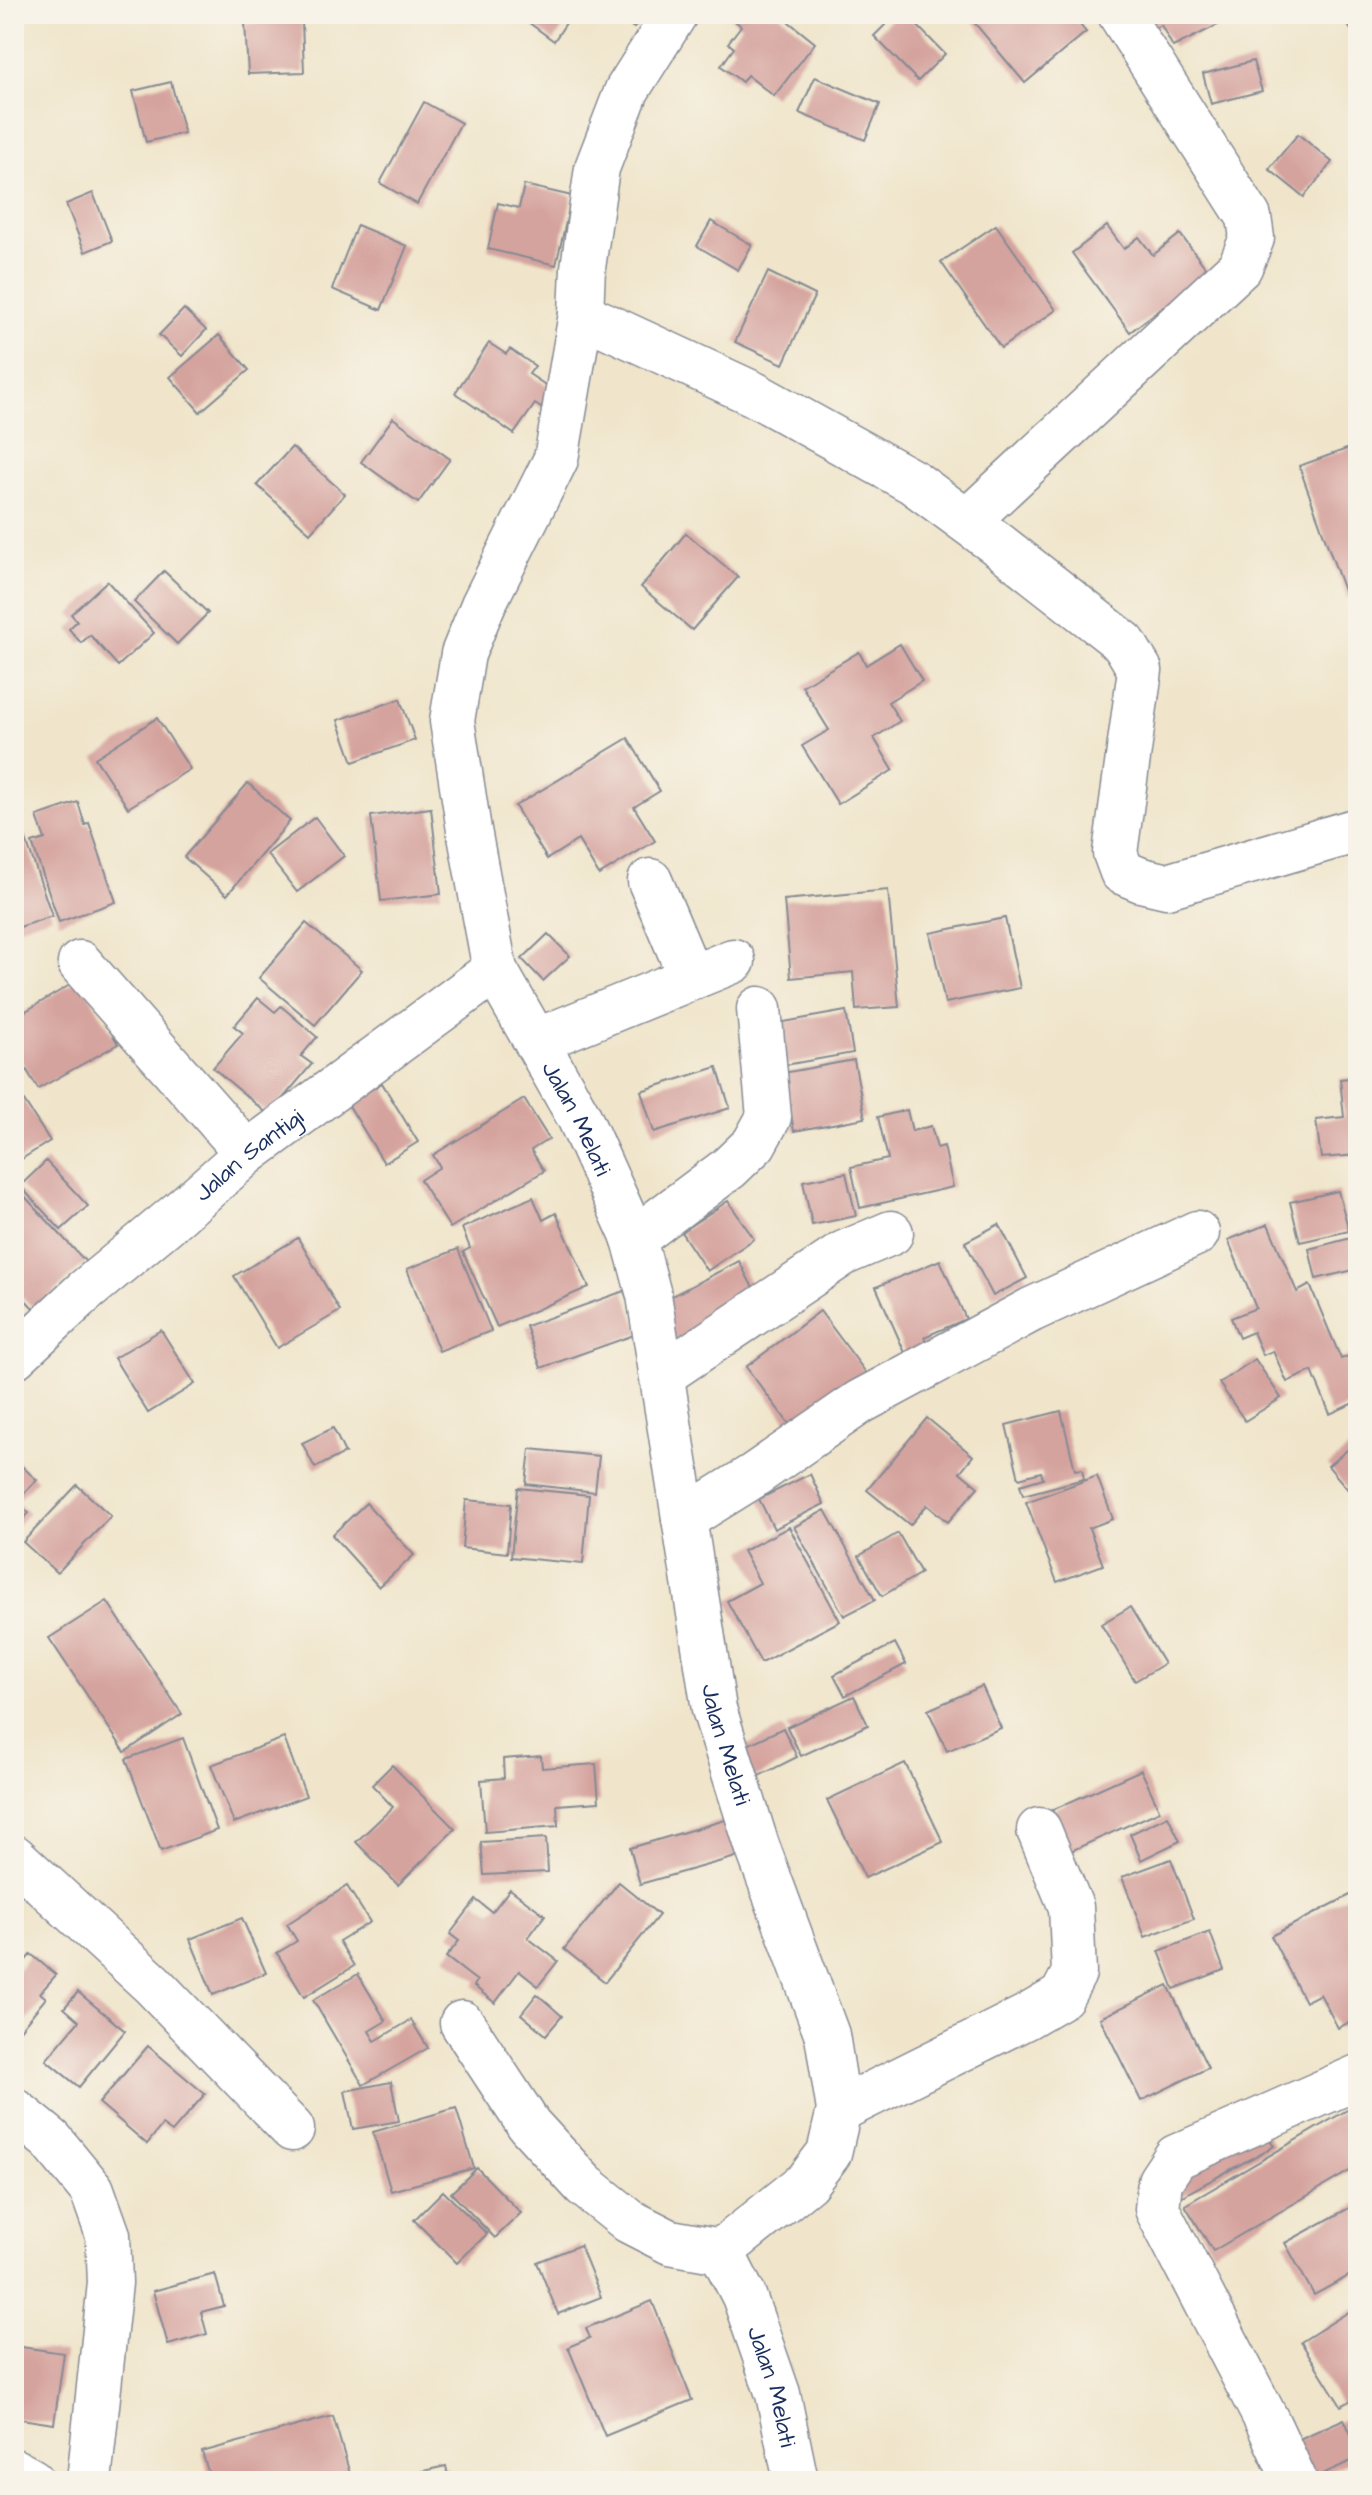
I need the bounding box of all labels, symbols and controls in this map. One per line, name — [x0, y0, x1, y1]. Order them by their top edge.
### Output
street label: Jalan Melati — [533, 1055, 619, 1182]
street label: Jalan Santigi — [187, 1101, 311, 1210]
street label: Jalan Melati — [692, 1682, 759, 1810]
street label: Jalan Melati — [738, 2322, 805, 2451]

